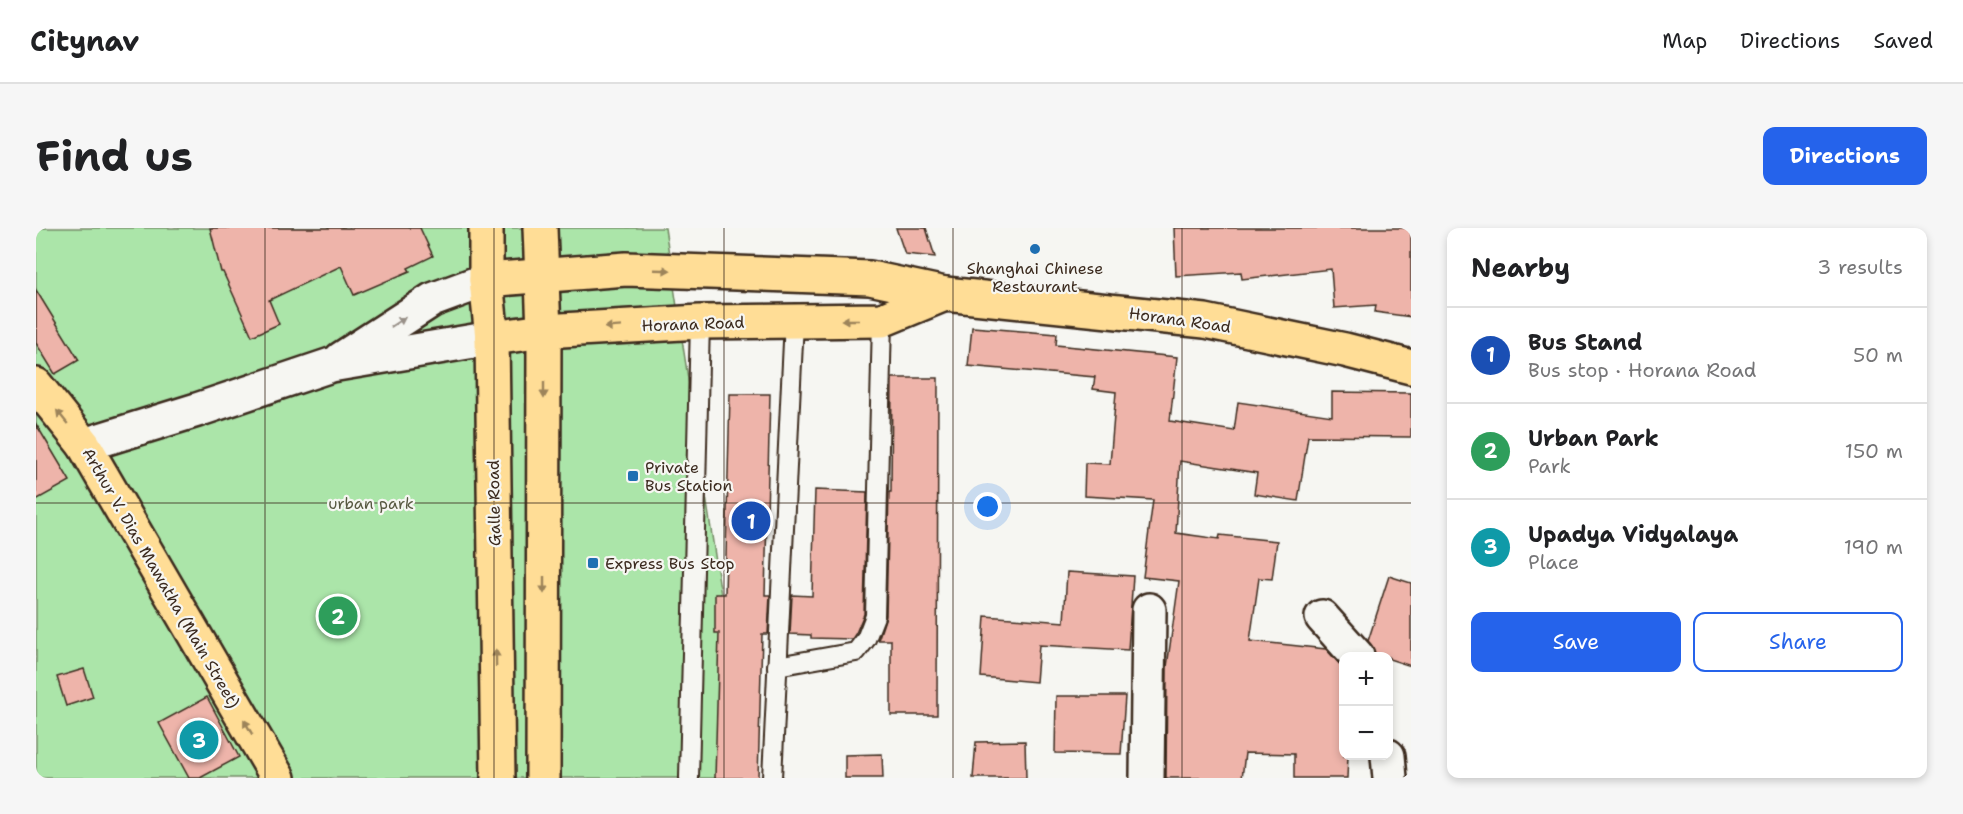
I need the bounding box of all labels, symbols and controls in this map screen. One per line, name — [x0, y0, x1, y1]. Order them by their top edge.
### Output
text: Citynav — [30, 22, 139, 60]
text: Map — [1662, 27, 1707, 55]
text: Directions — [1740, 27, 1840, 55]
text: Saved — [1873, 27, 1933, 55]
button: Directions — [1763, 127, 1927, 185]
text: Find us — [36, 128, 193, 184]
marker: Shanghai Chinese Restaurant — [1028, 242, 1042, 256]
text: Nearby — [1471, 250, 1570, 285]
text: 3 results — [1817, 254, 1903, 280]
place label: Shanghai Chinese Restaurant — [967, 258, 1103, 297]
one-way arrow — [653, 266, 672, 275]
street label: Horana Road — [1128, 302, 1232, 338]
street label: Horana Road — [641, 312, 745, 336]
one-way arrow — [840, 315, 859, 325]
one-way arrow — [390, 316, 406, 327]
one-way arrow — [604, 322, 623, 332]
text: Bus Stand — [1528, 328, 1642, 357]
text: 1 — [1486, 342, 1495, 368]
text: 50 m — [1853, 342, 1903, 368]
text: Bus stop · Horana Road — [1528, 357, 1757, 383]
one-way arrow — [539, 380, 549, 399]
one-way arrow — [56, 409, 68, 424]
text: Urban Park — [1528, 424, 1659, 453]
text: 2 — [1484, 438, 1498, 464]
text: 150 m — [1845, 438, 1903, 464]
street label: Arthur V. Dias Mawatha (Main Street) — [78, 444, 244, 712]
text: Park — [1528, 453, 1571, 479]
place label: Private Bus Station — [645, 457, 733, 496]
street label: Galle Road — [483, 460, 505, 546]
marker: Private Bus Station — [626, 469, 640, 483]
your location — [973, 492, 1002, 521]
park label: urban park — [328, 493, 414, 514]
pin: 1 — [732, 498, 770, 544]
text: Upadya Vidyalaya — [1528, 520, 1738, 549]
text: 3 — [1484, 534, 1498, 560]
text: 190 m — [1844, 534, 1903, 560]
text: Place — [1528, 549, 1579, 575]
place label: Express Bus Stop — [605, 553, 734, 574]
marker: Express Bus Stop — [586, 556, 600, 570]
one-way arrow — [539, 575, 549, 594]
pin: 2 — [318, 594, 358, 638]
button: Save — [1471, 612, 1681, 672]
button: Share — [1693, 612, 1903, 672]
one-way arrow — [491, 649, 501, 668]
map controls — [1339, 652, 1393, 760]
button: + — [1339, 652, 1393, 706]
button: − — [1339, 706, 1393, 760]
pin: 3 — [180, 718, 218, 762]
one-way arrow — [243, 719, 254, 735]

